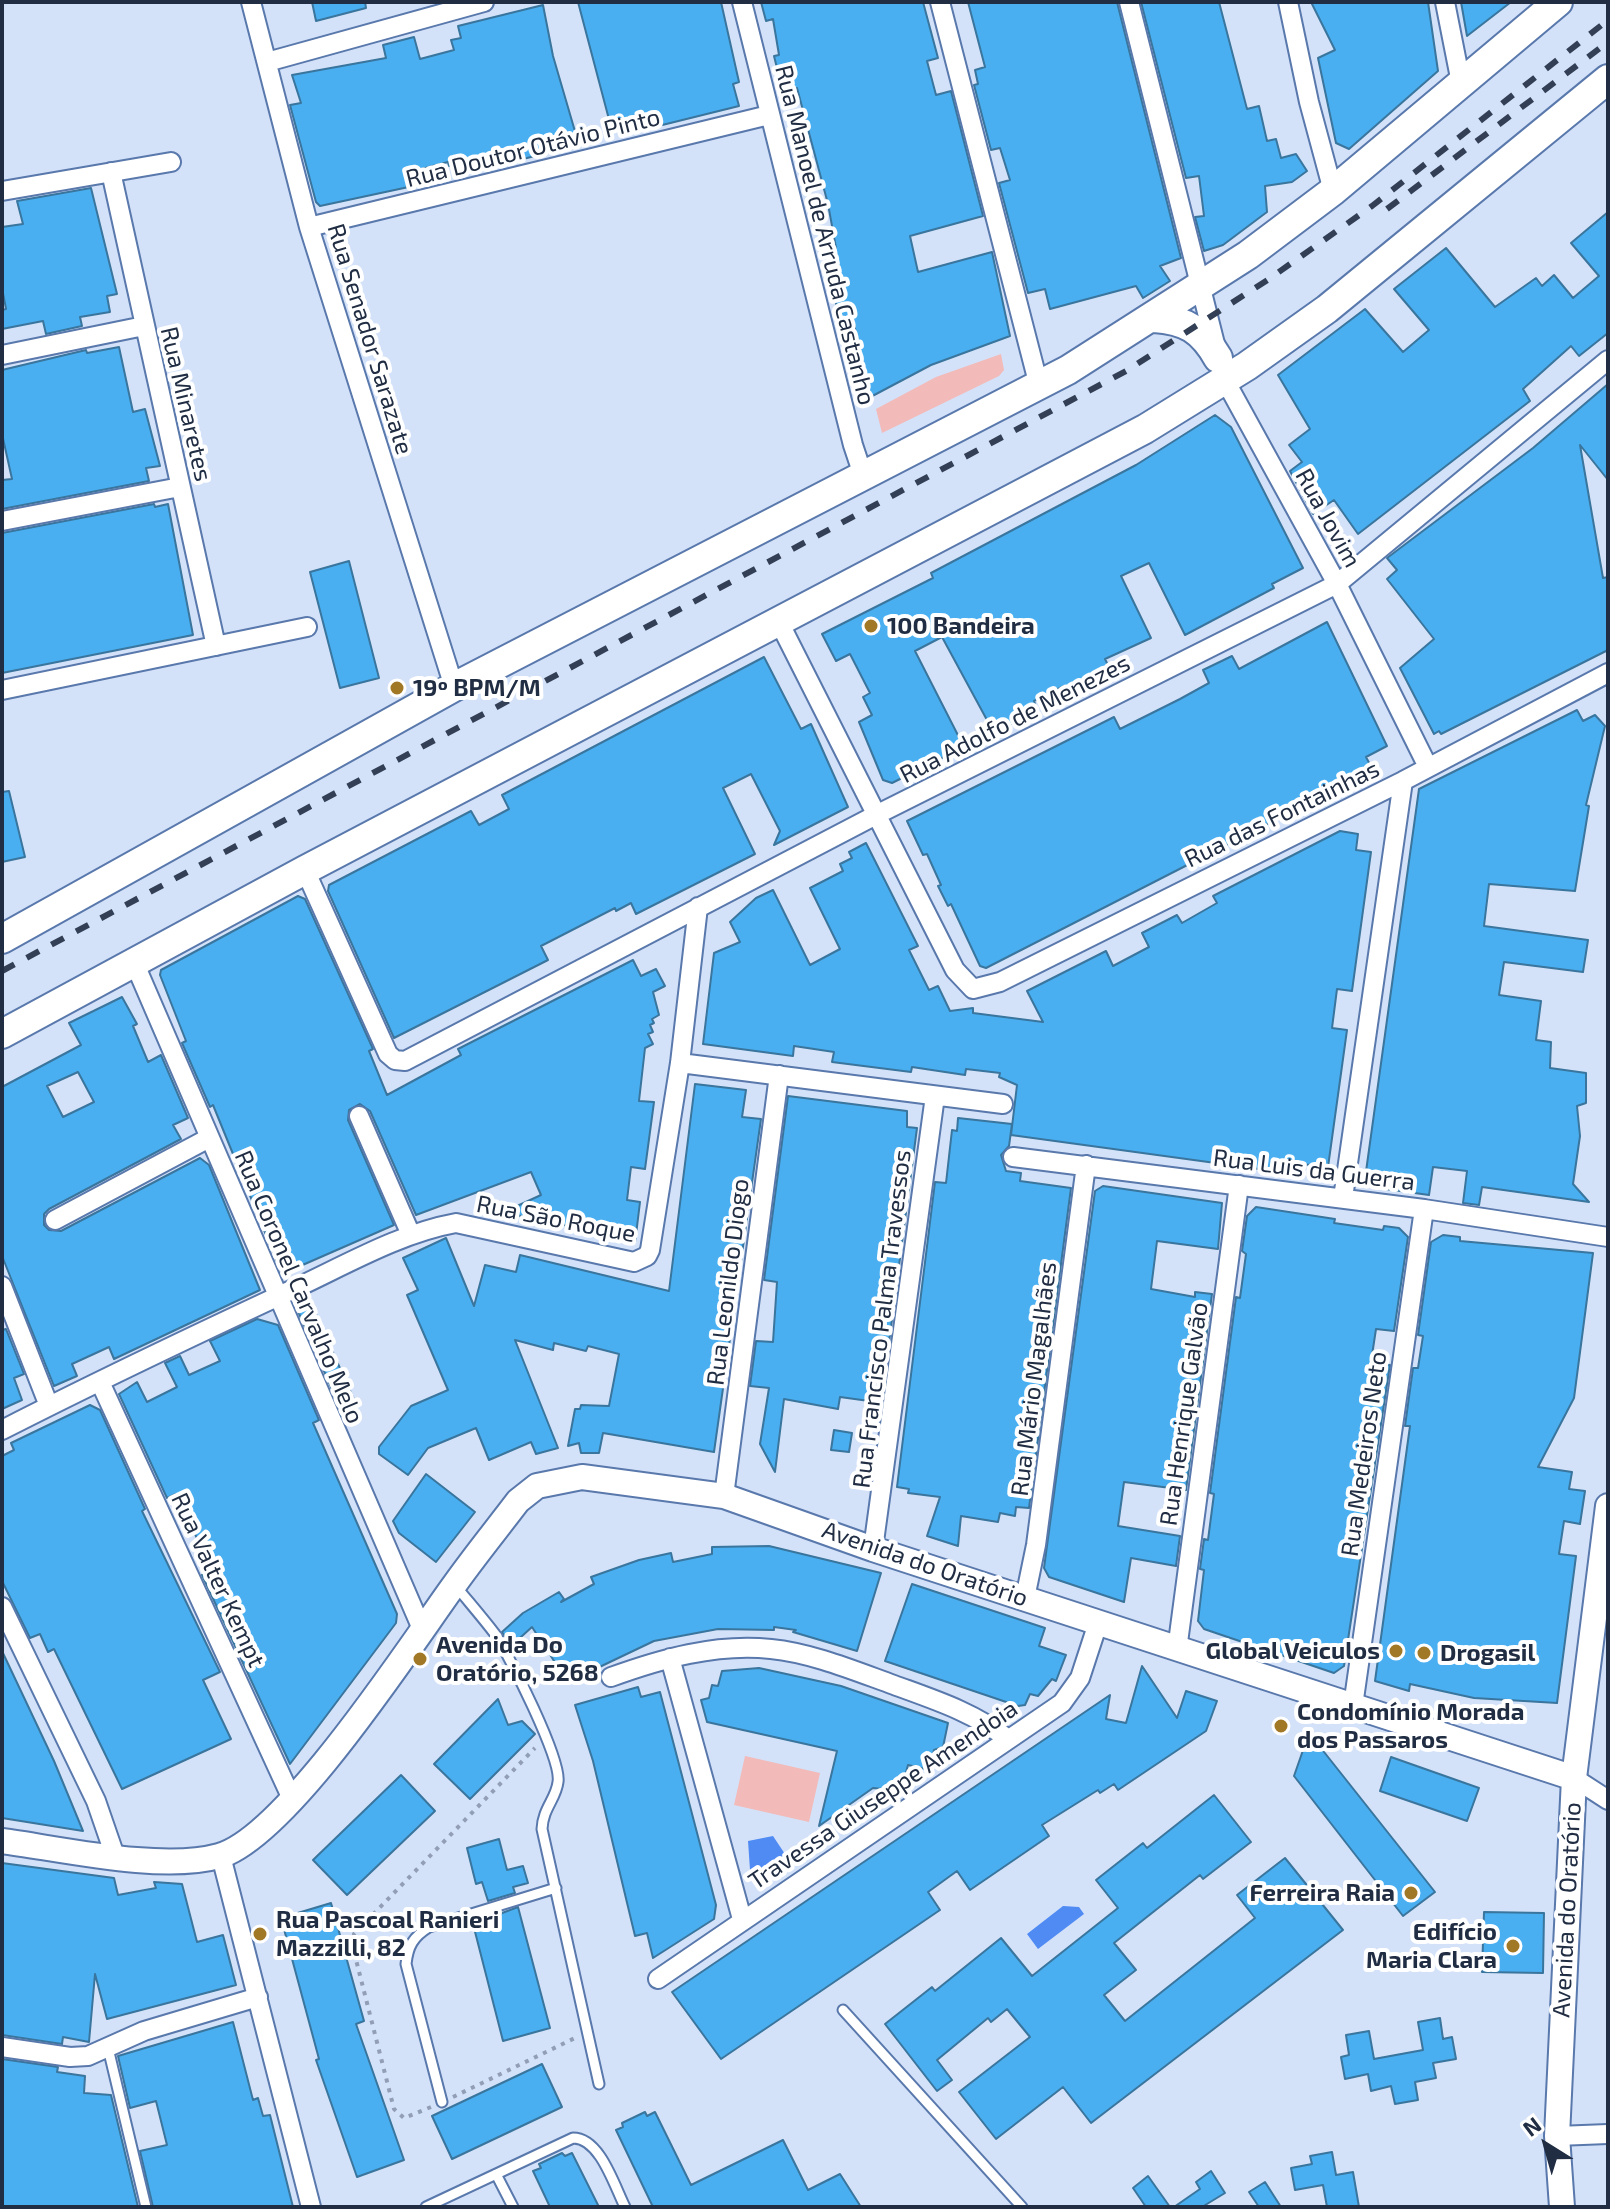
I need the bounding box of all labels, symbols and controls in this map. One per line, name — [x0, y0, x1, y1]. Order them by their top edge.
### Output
street label: Rua Manoel de Arruda Castanho — [769, 62, 881, 408]
street label: Rua Doutor Otávio Pinto — [403, 102, 663, 194]
street label: Rua Senador Sarazate — [321, 220, 419, 458]
street label: Rua Minaretes — [154, 324, 218, 484]
street label: Rua Jovim — [1289, 464, 1367, 572]
place label: 100 Bandeira — [887, 612, 1035, 640]
marker: 100 Bandeira — [862, 617, 880, 635]
street label: Rua Adolfo de Menezes — [895, 648, 1135, 790]
place label: 19º BPM/M — [413, 674, 541, 702]
marker: 19º BPM/M — [388, 679, 406, 697]
street label: Rua das Fontainhas — [1180, 754, 1384, 874]
street label: Rua Luis da Guerra — [1212, 1143, 1416, 1197]
street label: Rua Coronel Carvalho Melo — [228, 1146, 370, 1428]
street label: Rua Francisco Palma Travessos — [847, 1148, 917, 1490]
street label: Rua Leonildo Diogo — [701, 1177, 755, 1387]
street label: Rua São Roque — [474, 1189, 638, 1249]
street label: Rua Mário Magalhães — [1005, 1260, 1063, 1498]
street label: Rua Henrique Galvão — [1154, 1300, 1214, 1528]
street label: Rua Medeiros Neto — [1335, 1350, 1393, 1558]
street label: Rua Valter Kempt — [165, 1488, 271, 1672]
street label: Avenida do Oratório — [818, 1515, 1032, 1613]
place label: Avenida Do Oratório, 5268 — [436, 1631, 599, 1687]
place label: Global Veiculos — [1206, 1637, 1380, 1665]
place label: Drogasil — [1440, 1639, 1535, 1667]
marker: Global Veiculos — [1387, 1642, 1405, 1660]
marker: Drogasil — [1415, 1644, 1433, 1662]
marker: Avenida Do Oratório, 5268 — [411, 1650, 429, 1668]
street label: Travessa Giuseppe Amendoia — [743, 1694, 1023, 1896]
place label: Condomínio Morada dos Passaros — [1297, 1698, 1524, 1754]
marker: Condomínio Morada dos Passaros — [1272, 1717, 1290, 1735]
street label: Avenida do Oratório — [1547, 1802, 1587, 2018]
place label: Ferreira Raia — [1249, 1879, 1395, 1907]
marker: Ferreira Raia — [1402, 1884, 1420, 1902]
place label: Rua Pascoal Ranieri Mazzilli, 82 — [276, 1906, 499, 1962]
place label: Edifício Maria Clara — [1366, 1918, 1497, 1974]
marker: Rua Pascoal Ranieri Mazzilli, 82 — [251, 1925, 269, 1943]
marker: Edifício Maria Clara — [1504, 1937, 1522, 1955]
north arrow — [1506, 2105, 1586, 2185]
text: N — [1517, 2111, 1546, 2141]

